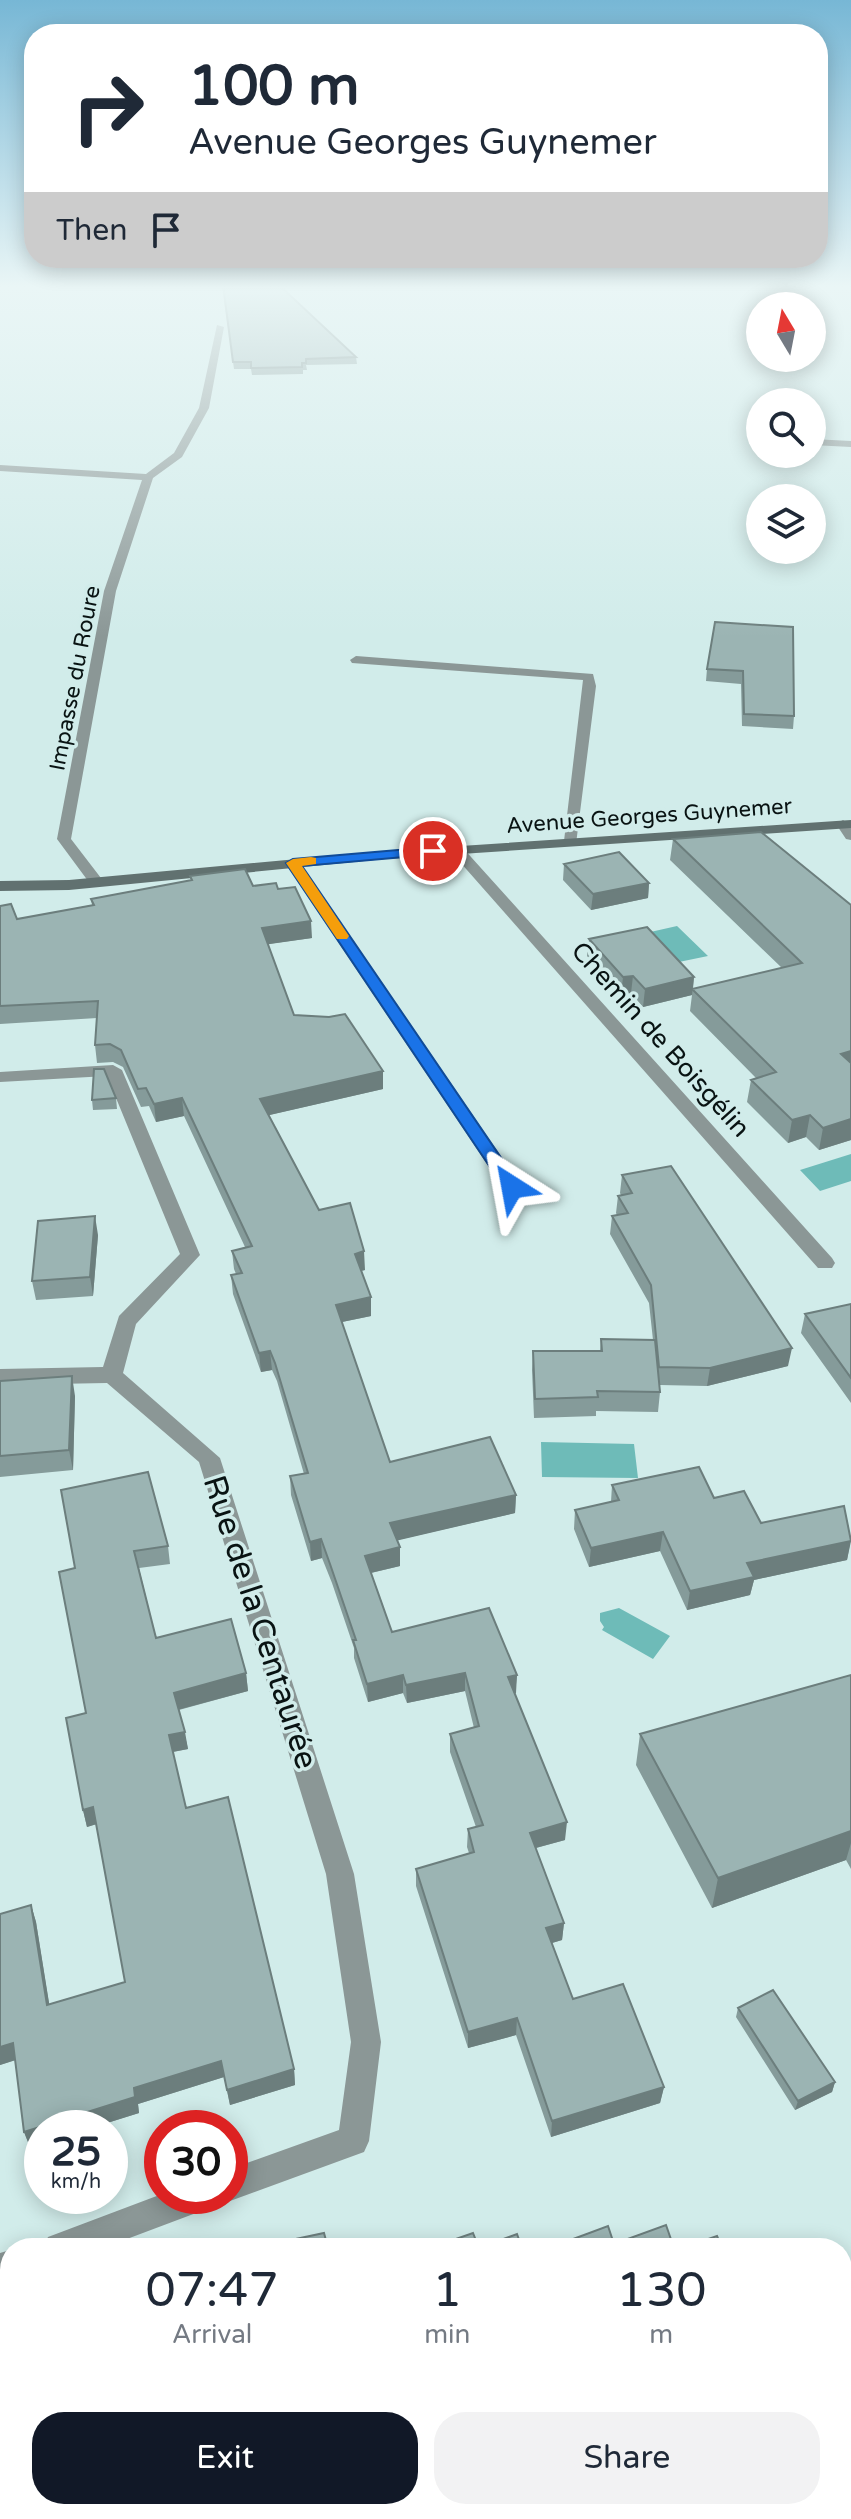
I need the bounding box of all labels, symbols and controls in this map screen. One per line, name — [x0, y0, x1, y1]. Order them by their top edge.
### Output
text: 100 m — [188, 53, 359, 120]
icon: right — [56, 56, 160, 160]
text: Avenue Georges Guynemer — [188, 121, 657, 164]
icon: arrive — [144, 208, 188, 252]
text: Then — [56, 212, 128, 249]
north arrow — [746, 292, 826, 372]
map controls — [746, 292, 826, 564]
button: search — [746, 388, 826, 468]
button: layers — [746, 484, 826, 564]
street label: Impasse du Roure — [44, 584, 106, 773]
street label: Avenue Georges Guynemer — [505, 793, 793, 839]
pin — [399, 817, 467, 885]
icon: arrive — [411, 829, 455, 873]
street label: Chemin de Boisgélin — [565, 935, 756, 1143]
position arrow — [470, 1145, 554, 1229]
street label: Rue de la Centaurée — [195, 1471, 325, 1774]
speed limit sign: 30 — [144, 2110, 248, 2214]
text: 25 — [51, 2128, 101, 2176]
text: km/h — [51, 2170, 101, 2194]
text: 07:47 — [146, 2262, 279, 2320]
text: 1 — [432, 2262, 462, 2320]
text: 130 — [616, 2262, 706, 2320]
text: Arrival — [172, 2319, 252, 2350]
text: min — [424, 2319, 470, 2350]
text: m — [649, 2319, 673, 2350]
button: Exit — [32, 2412, 418, 2504]
button: Share — [434, 2412, 820, 2504]

